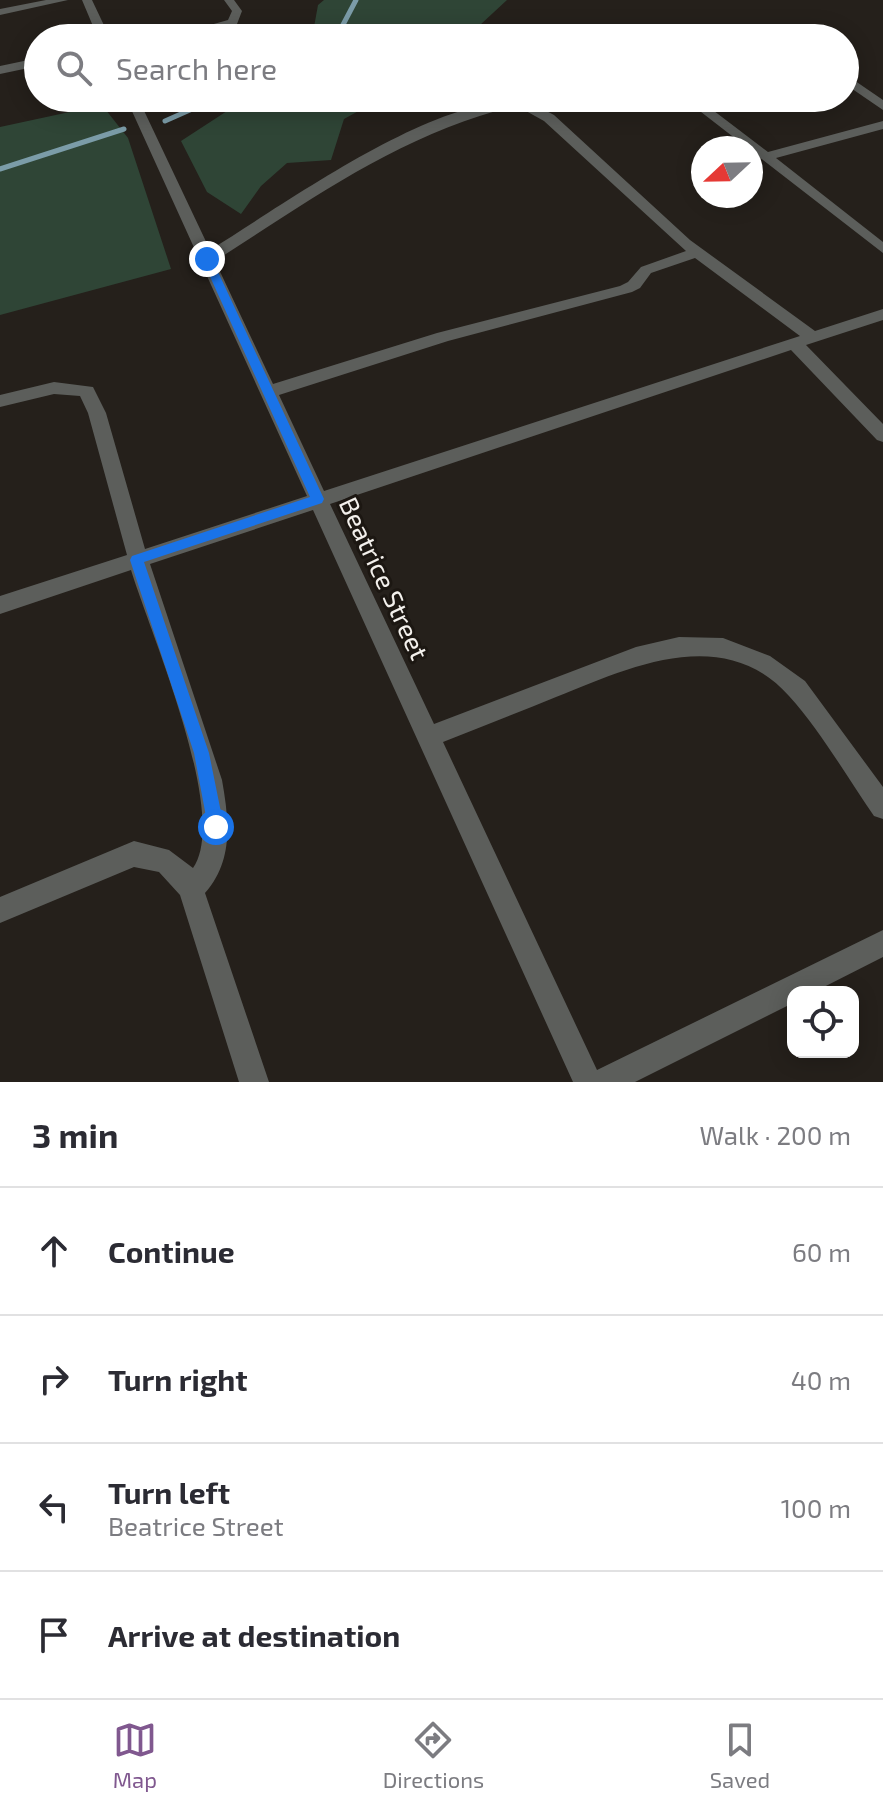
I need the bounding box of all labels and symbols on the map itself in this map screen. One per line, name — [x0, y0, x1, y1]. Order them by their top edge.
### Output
north arrow — [691, 136, 763, 208]
route end — [189, 241, 225, 277]
street label: Beatrice Street — [334, 492, 436, 664]
route start — [198, 809, 234, 845]

